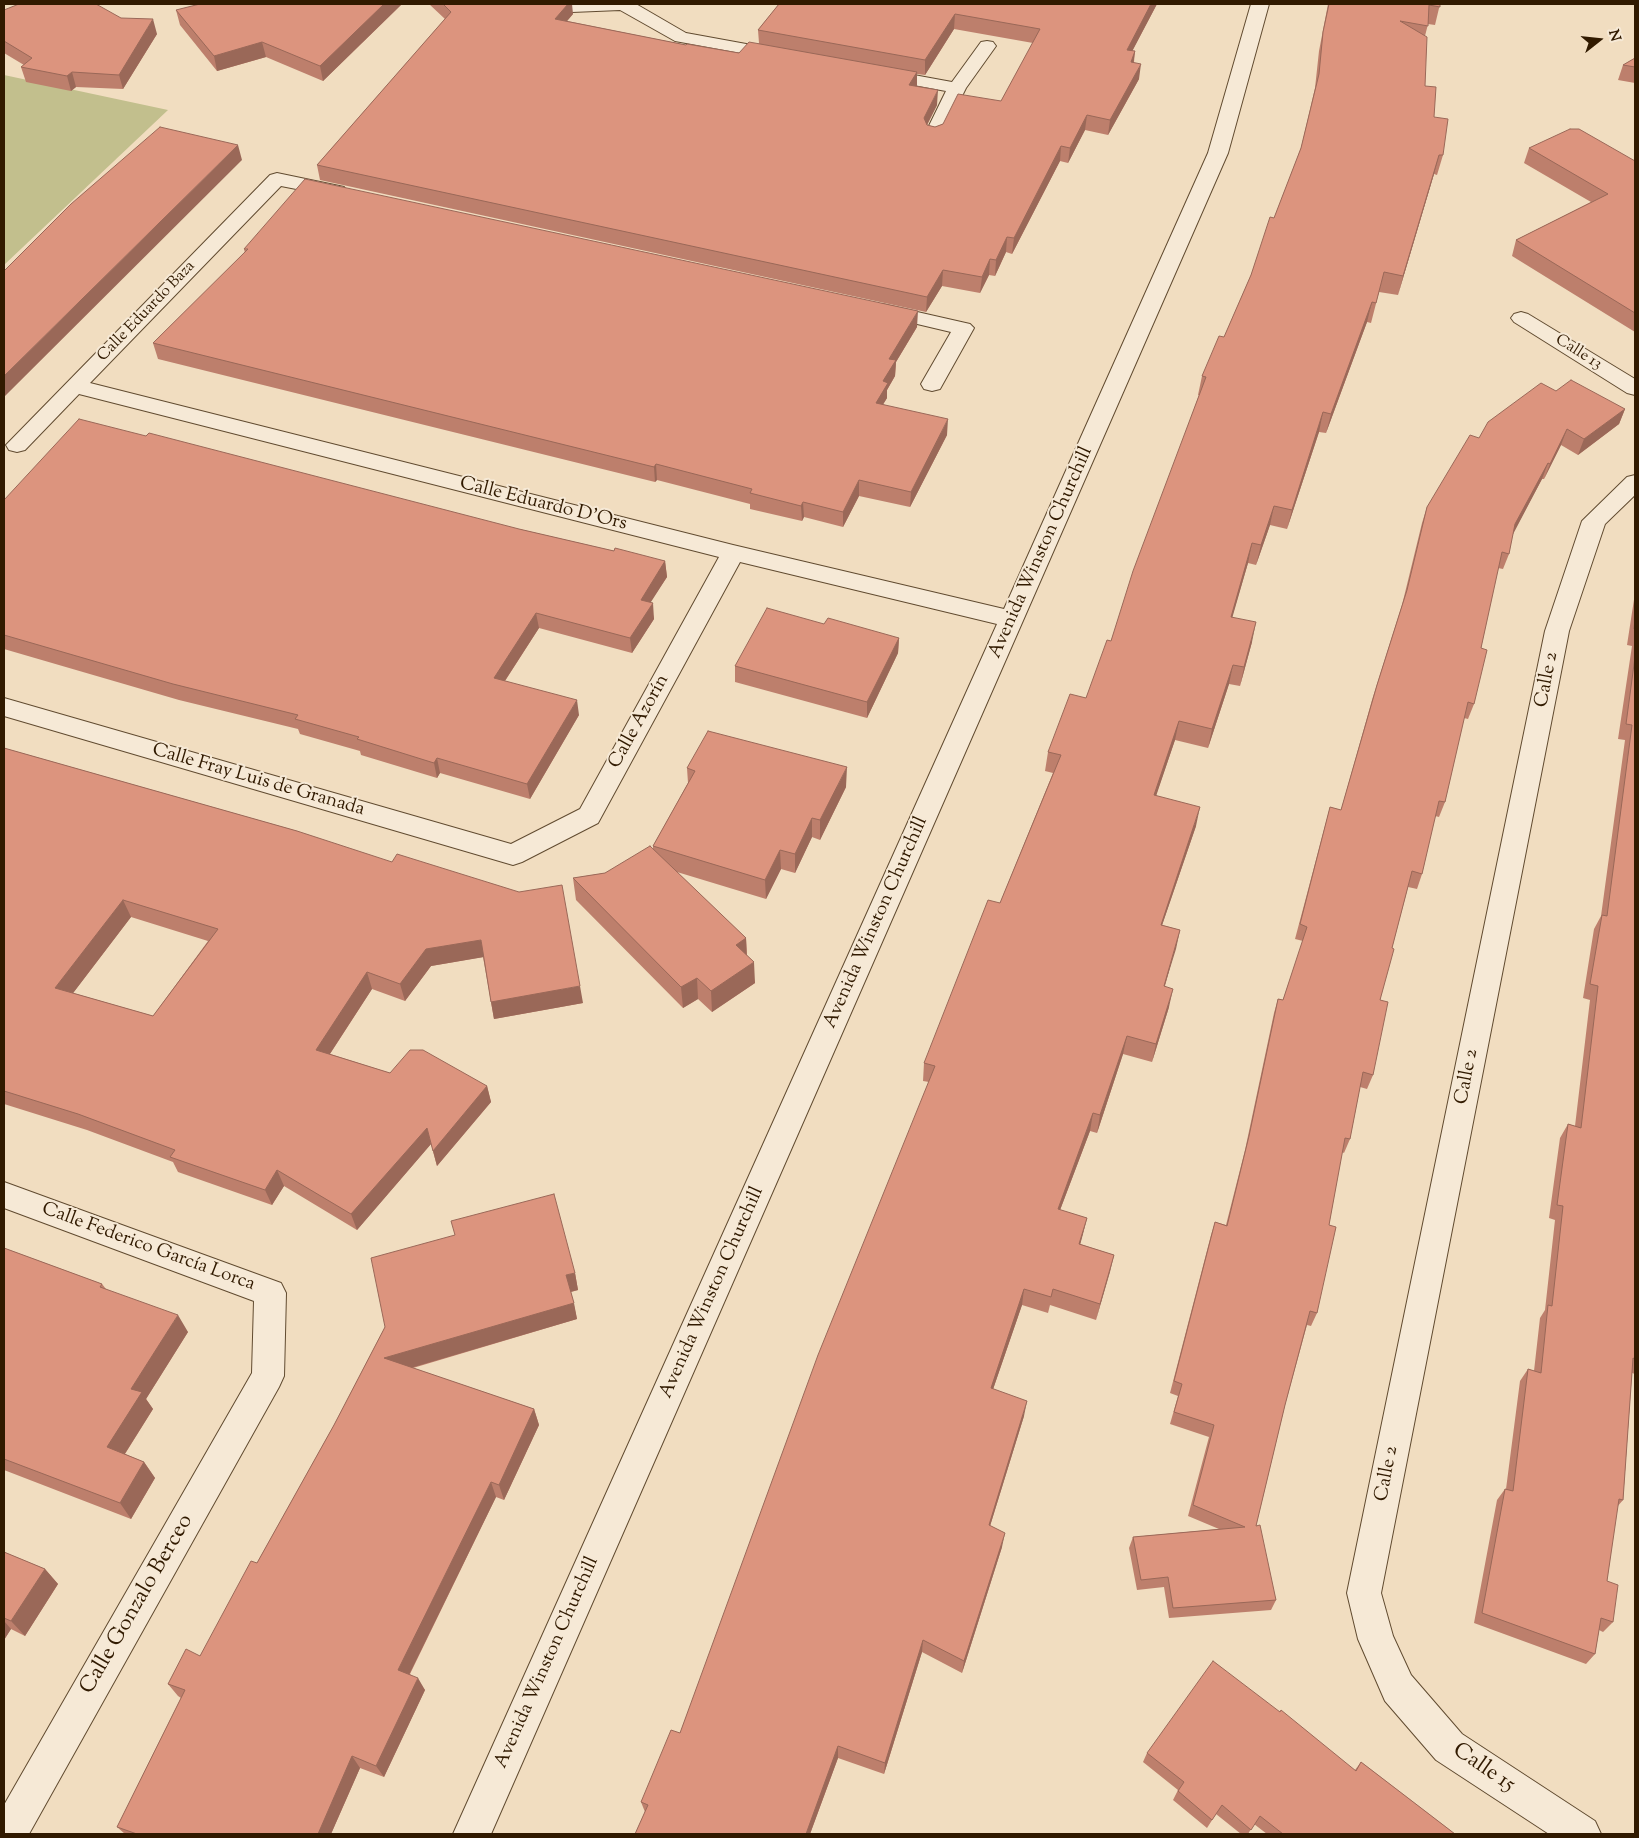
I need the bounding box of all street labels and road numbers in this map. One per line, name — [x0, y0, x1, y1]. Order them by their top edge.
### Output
street label: Calle Eduardo Baza — [94, 258, 200, 366]
street label: Calle 13 — [1551, 331, 1605, 375]
street label: Avenida Winston Churchill — [985, 444, 1099, 662]
street label: Calle Eduardo D'Ors — [457, 473, 629, 537]
street label: Calle 2 — [1531, 650, 1565, 710]
street label: Calle Azorín — [605, 671, 675, 773]
street label: Calle Fray Luis de Granada — [149, 740, 367, 822]
street label: Avenida Winston Churchill — [820, 814, 934, 1032]
street label: Calle 2 — [1451, 1047, 1485, 1107]
street label: Avenida Winston Churchill — [656, 1184, 770, 1402]
street label: Calle Federico García Lorca — [38, 1199, 258, 1297]
street label: Calle 2 — [1371, 1444, 1405, 1504]
street label: Calle Gonzalo Berceo — [76, 1510, 200, 1700]
street label: Avenida Winston Churchill — [491, 1554, 605, 1772]
street label: Calle 15 — [1447, 1739, 1519, 1799]

